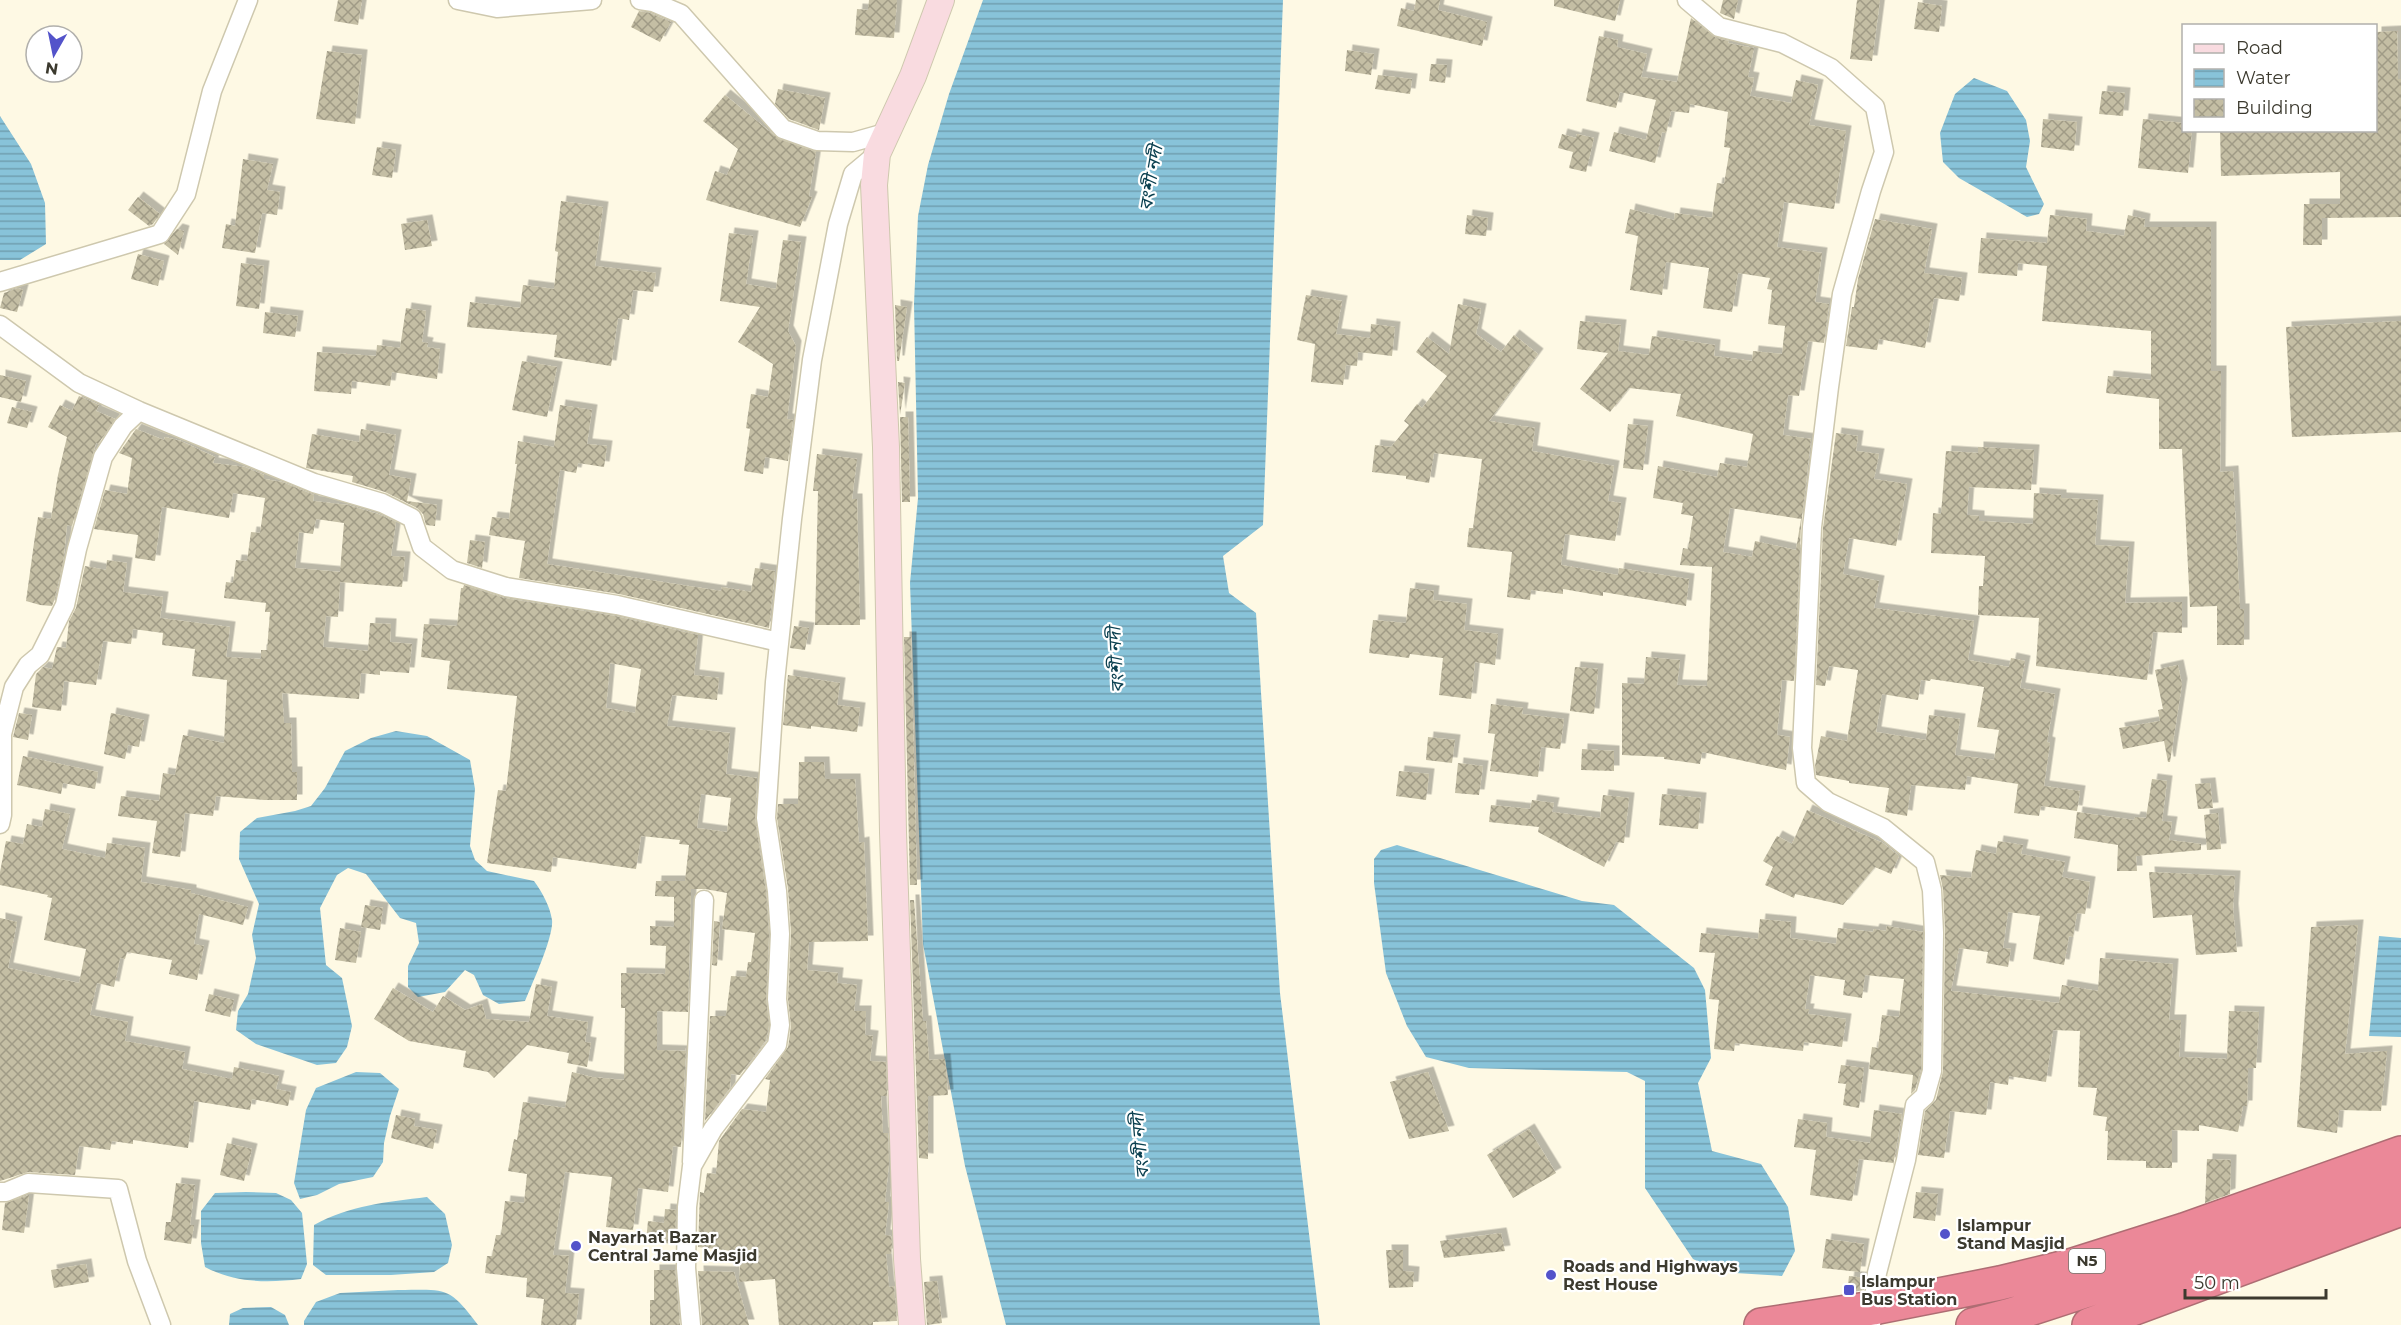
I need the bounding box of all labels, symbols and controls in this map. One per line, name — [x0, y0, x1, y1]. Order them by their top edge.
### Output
north arrow — [24, 24, 84, 84]
legend — [2182, 24, 2377, 132]
text: Road — [2236, 37, 2283, 59]
text: N — [44, 58, 60, 79]
text: Water — [2236, 67, 2291, 89]
text: Building — [2236, 97, 2313, 119]
water label: বংশী নদী — [1134, 140, 1168, 212]
water label: বংশী নদী — [1103, 623, 1129, 694]
water label: বংশী নদী — [1126, 1109, 1154, 1180]
place label: Islampur Stand Masjid — [1957, 1216, 2065, 1253]
marker: Islampur Stand Masjid — [1938, 1227, 1952, 1241]
place label: Nayarhat Bazar Central Jame Masjid — [588, 1228, 757, 1265]
marker: Nayarhat Bazar Central Jame Masjid — [569, 1239, 583, 1253]
road number: N5 — [2069, 1249, 2105, 1273]
place label: Roads and Highways Rest House — [1563, 1257, 1738, 1294]
scale bar — [2185, 1262, 2326, 1300]
marker: Roads and Highways Rest House — [1544, 1268, 1558, 1282]
place label: Islampur Bus Station — [1861, 1272, 1957, 1309]
text: 50 m — [2194, 1272, 2240, 1294]
marker: Islampur Bus Station — [1842, 1283, 1856, 1297]

